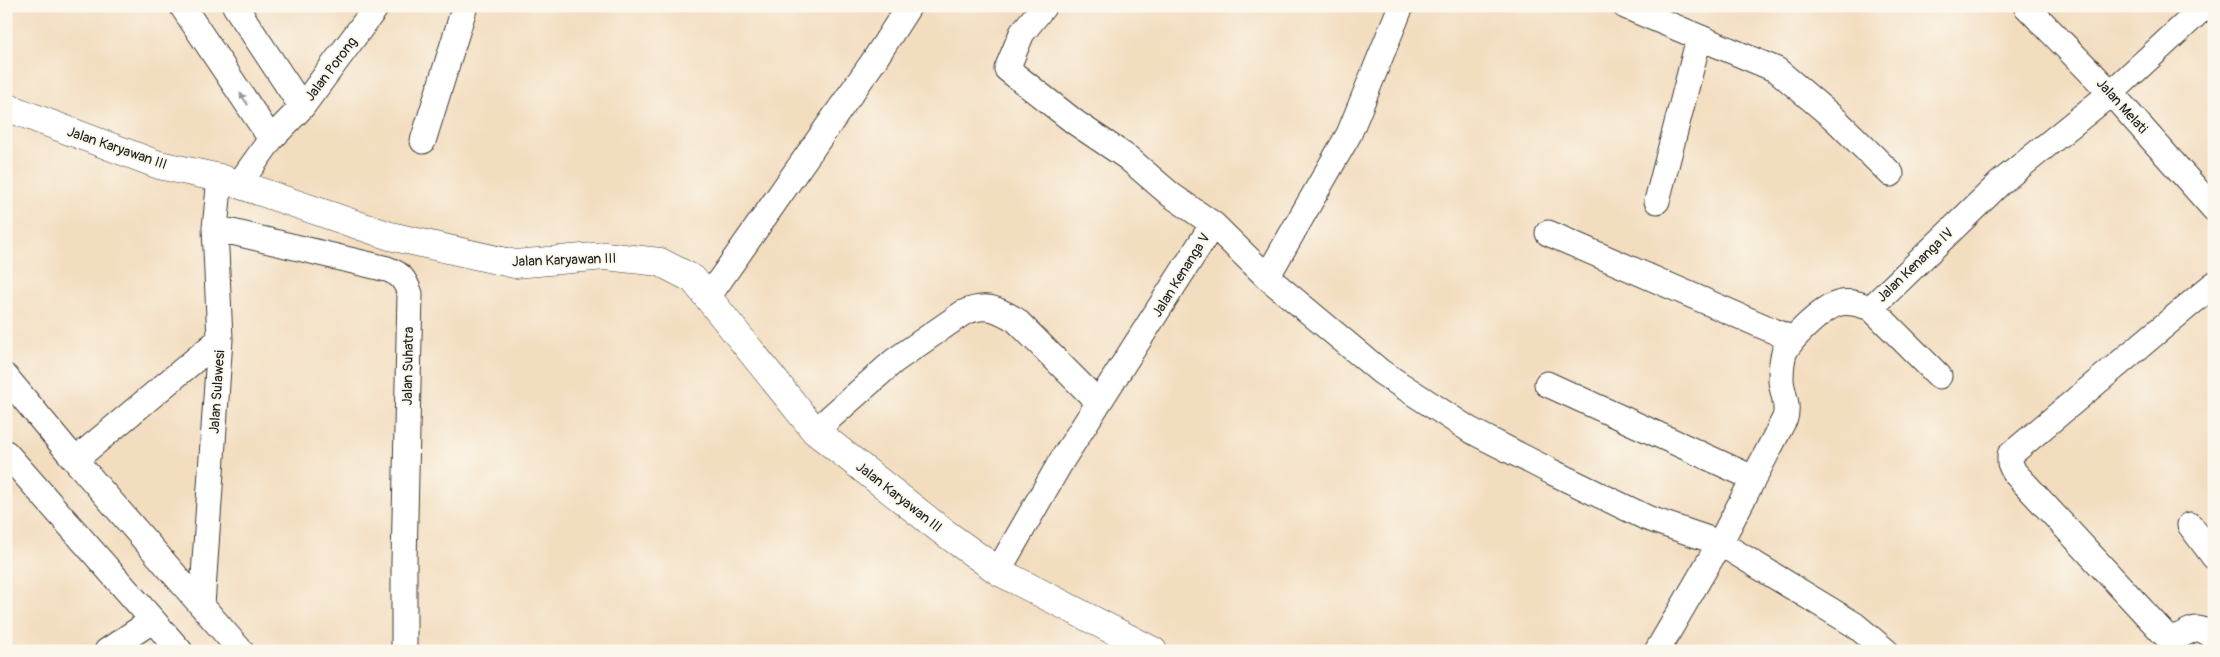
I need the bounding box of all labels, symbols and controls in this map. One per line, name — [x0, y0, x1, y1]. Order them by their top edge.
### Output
street label: Jalan Porong — [301, 34, 361, 104]
street label: Jalan Melati — [2093, 75, 2151, 137]
one-way arrow — [239, 92, 249, 105]
street label: Jalan Karyawan III — [65, 123, 169, 173]
street label: Jalan Kenanga IV — [1873, 224, 1957, 306]
street label: Jalan Kenanga V — [1148, 230, 1214, 320]
street label: Jalan Karyawan III — [512, 250, 616, 270]
street label: Jalan Suhatra — [399, 327, 417, 405]
street label: Jalan Sulawesi — [206, 349, 228, 434]
street label: Jalan Karyawan III — [853, 458, 945, 536]

